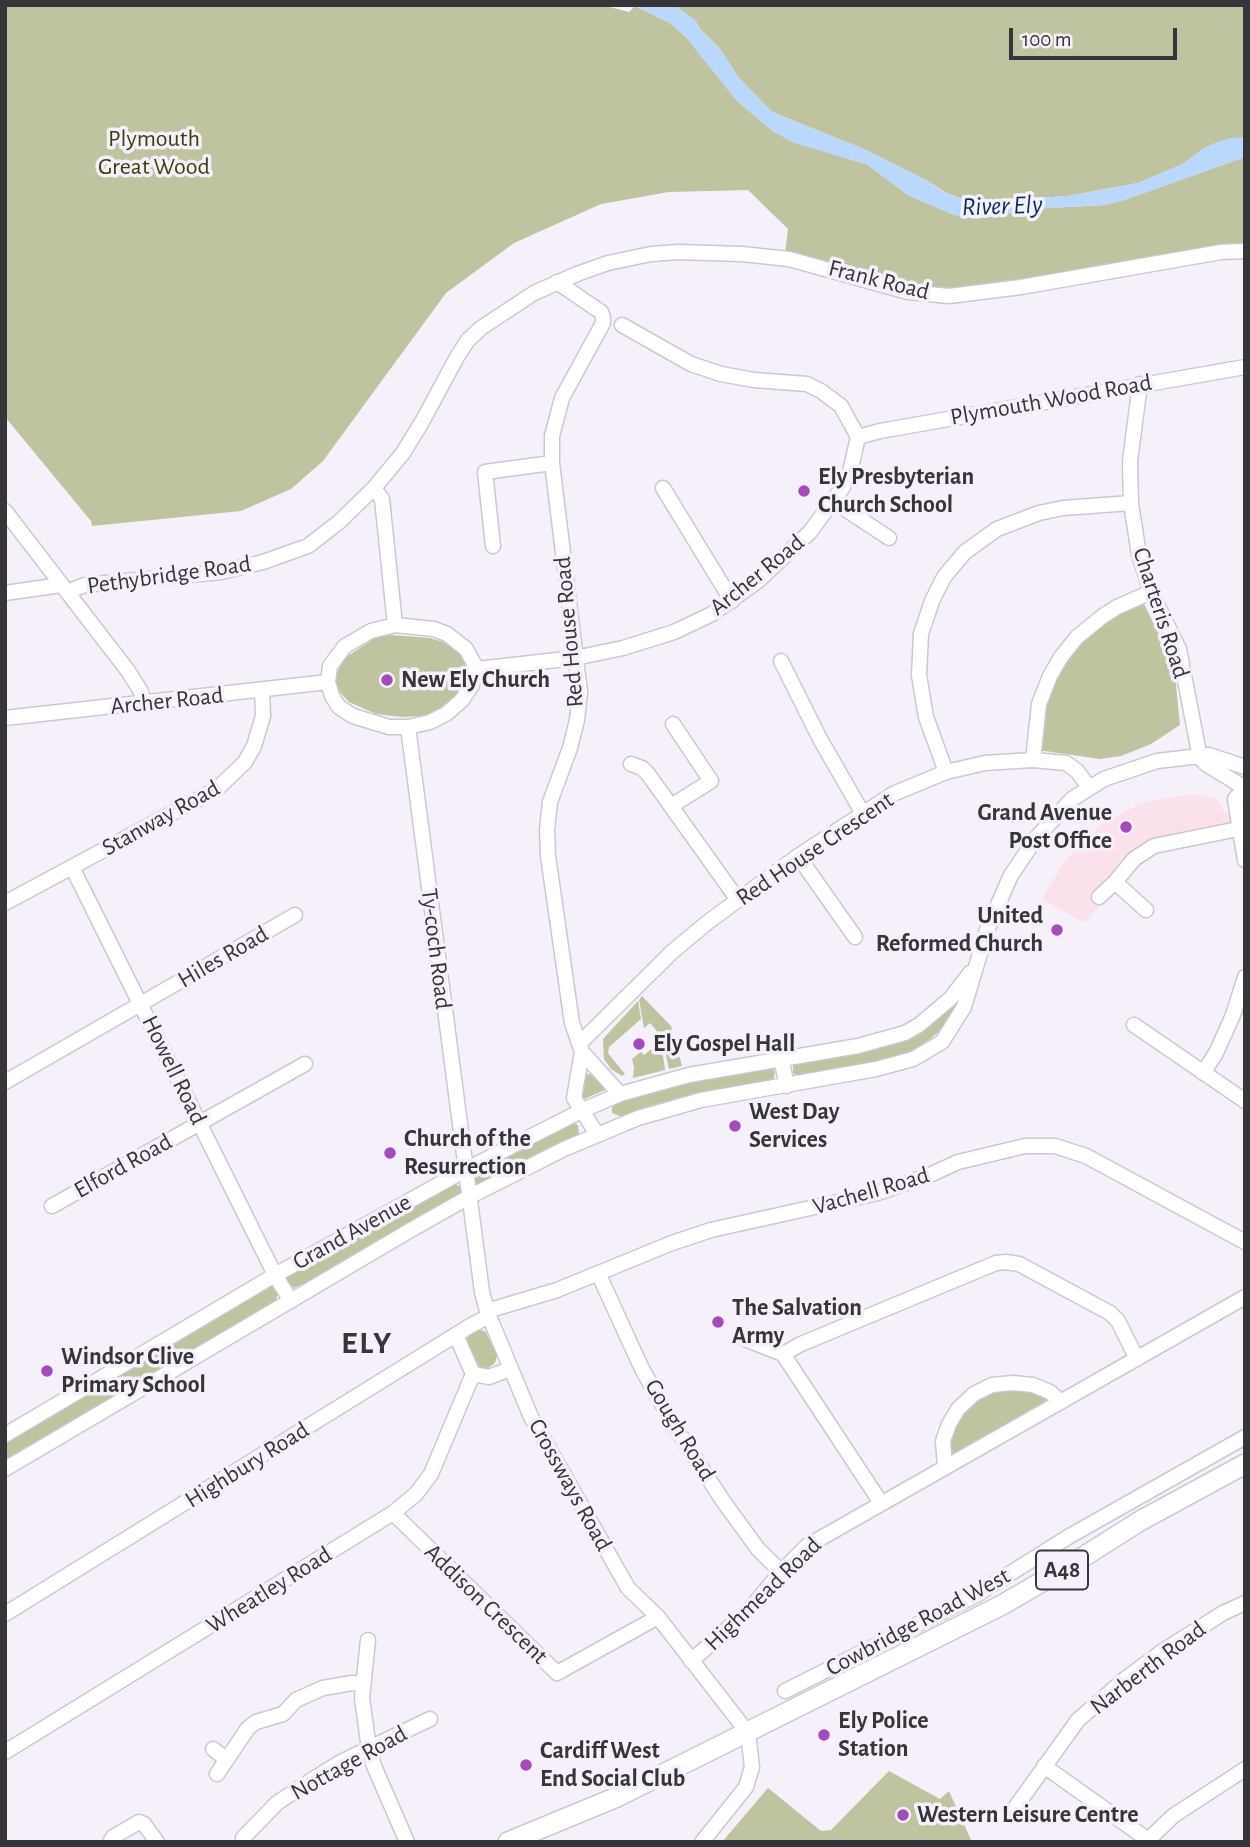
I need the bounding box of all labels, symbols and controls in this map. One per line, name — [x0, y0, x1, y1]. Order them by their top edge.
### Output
scale bar — [1012, 14, 1180, 58]
text: 100 m — [1022, 29, 1072, 50]
park label: Plymouth Great Wood — [98, 125, 210, 181]
water label: River Ely — [961, 189, 1043, 223]
street label: Frank Road — [826, 254, 932, 306]
street label: Plymouth Wood Road — [948, 368, 1154, 432]
place label: Ely Presbyterian Church School — [818, 463, 974, 519]
marker: Ely Presbyterian Church School — [796, 483, 812, 499]
street label: Archer Road — [704, 528, 810, 622]
street label: Charteris Road — [1126, 544, 1196, 682]
street label: Pethybridge Road — [85, 549, 253, 601]
street label: Red House Road — [548, 555, 590, 709]
place label: New Ely Church — [401, 666, 550, 694]
marker: New Ely Church — [379, 672, 395, 688]
street label: Archer Road — [109, 681, 225, 721]
street label: Stanway Road — [97, 774, 225, 862]
street label: Red House Crescent — [731, 786, 899, 912]
place label: Grand Avenue Post Office — [978, 799, 1112, 855]
marker: Grand Avenue Post Office — [1118, 819, 1134, 835]
street label: Ty-coch Road — [414, 887, 458, 1011]
place label: United Reformed Church — [876, 902, 1043, 958]
street label: Hiles Road — [173, 920, 273, 994]
marker: United Reformed Church — [1049, 922, 1065, 938]
street label: Howell Road — [135, 1011, 213, 1129]
place label: Ely Gospel Hall — [653, 1030, 795, 1058]
marker: Ely Gospel Hall — [631, 1036, 647, 1052]
place label: West Day Services — [749, 1098, 840, 1154]
marker: West Day Services — [727, 1118, 743, 1134]
place label: Church of the Resurrection — [404, 1125, 531, 1181]
street label: Elford Road — [69, 1127, 177, 1205]
marker: Church of the Resurrection — [382, 1145, 398, 1161]
street label: Vachell Road — [810, 1161, 932, 1221]
street label: Grand Avenue — [288, 1188, 416, 1276]
place label: The Salvation Army — [732, 1294, 862, 1350]
marker: The Salvation Army — [710, 1314, 726, 1330]
district label: ELY — [341, 1324, 393, 1362]
place label: Windsor Clive Primary School — [61, 1343, 206, 1399]
marker: Windsor Clive Primary School — [39, 1363, 55, 1379]
street label: Gough Road — [638, 1374, 722, 1486]
street label: Crossways Road — [522, 1414, 618, 1556]
street label: Highbury Road — [180, 1416, 314, 1514]
street label: Highmead Road — [698, 1531, 828, 1657]
street label: Addison Crescent — [418, 1538, 554, 1670]
street label: Wheatley Road — [201, 1540, 337, 1640]
road number: A48 — [1036, 1550, 1088, 1590]
street label: Cowbridge Road West — [821, 1561, 1015, 1683]
street label: Narberth Road — [1084, 1615, 1212, 1721]
place label: Ely Police Station — [838, 1707, 929, 1763]
street label: Nottage Road — [286, 1719, 412, 1807]
marker: Ely Police Station — [816, 1727, 832, 1743]
place label: Cardiff West End Social Club — [540, 1737, 685, 1793]
marker: Cardiff West End Social Club — [518, 1757, 534, 1773]
place label: Western Leisure Centre — [917, 1801, 1139, 1829]
marker: Western Leisure Centre — [895, 1807, 911, 1823]

